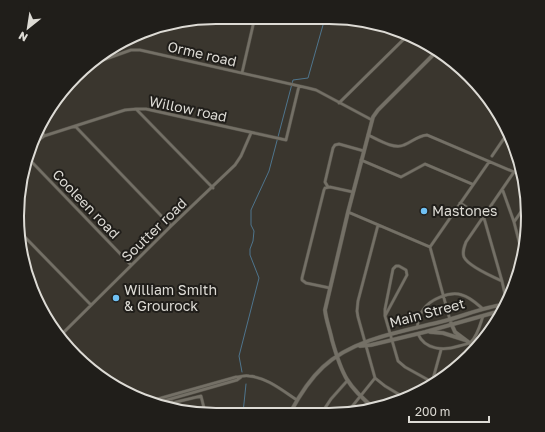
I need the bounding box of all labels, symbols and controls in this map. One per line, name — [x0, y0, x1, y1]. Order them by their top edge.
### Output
north arrow — [8, 8, 48, 48]
text: N — [16, 29, 30, 45]
street label: Orme road — [166, 37, 238, 70]
street label: Willow road — [148, 92, 229, 125]
street label: Cooleen road — [49, 166, 123, 242]
street label: Soutter road — [117, 194, 190, 265]
place label: Mastones — [432, 202, 498, 219]
marker: Mastones — [419, 206, 429, 216]
place label: William Smith & Grourock — [124, 281, 217, 314]
marker: William Smith & Grourock — [111, 293, 121, 303]
street label: Main Street — [387, 294, 466, 331]
scale bar — [409, 398, 489, 424]
text: 200 m — [415, 404, 450, 419]

